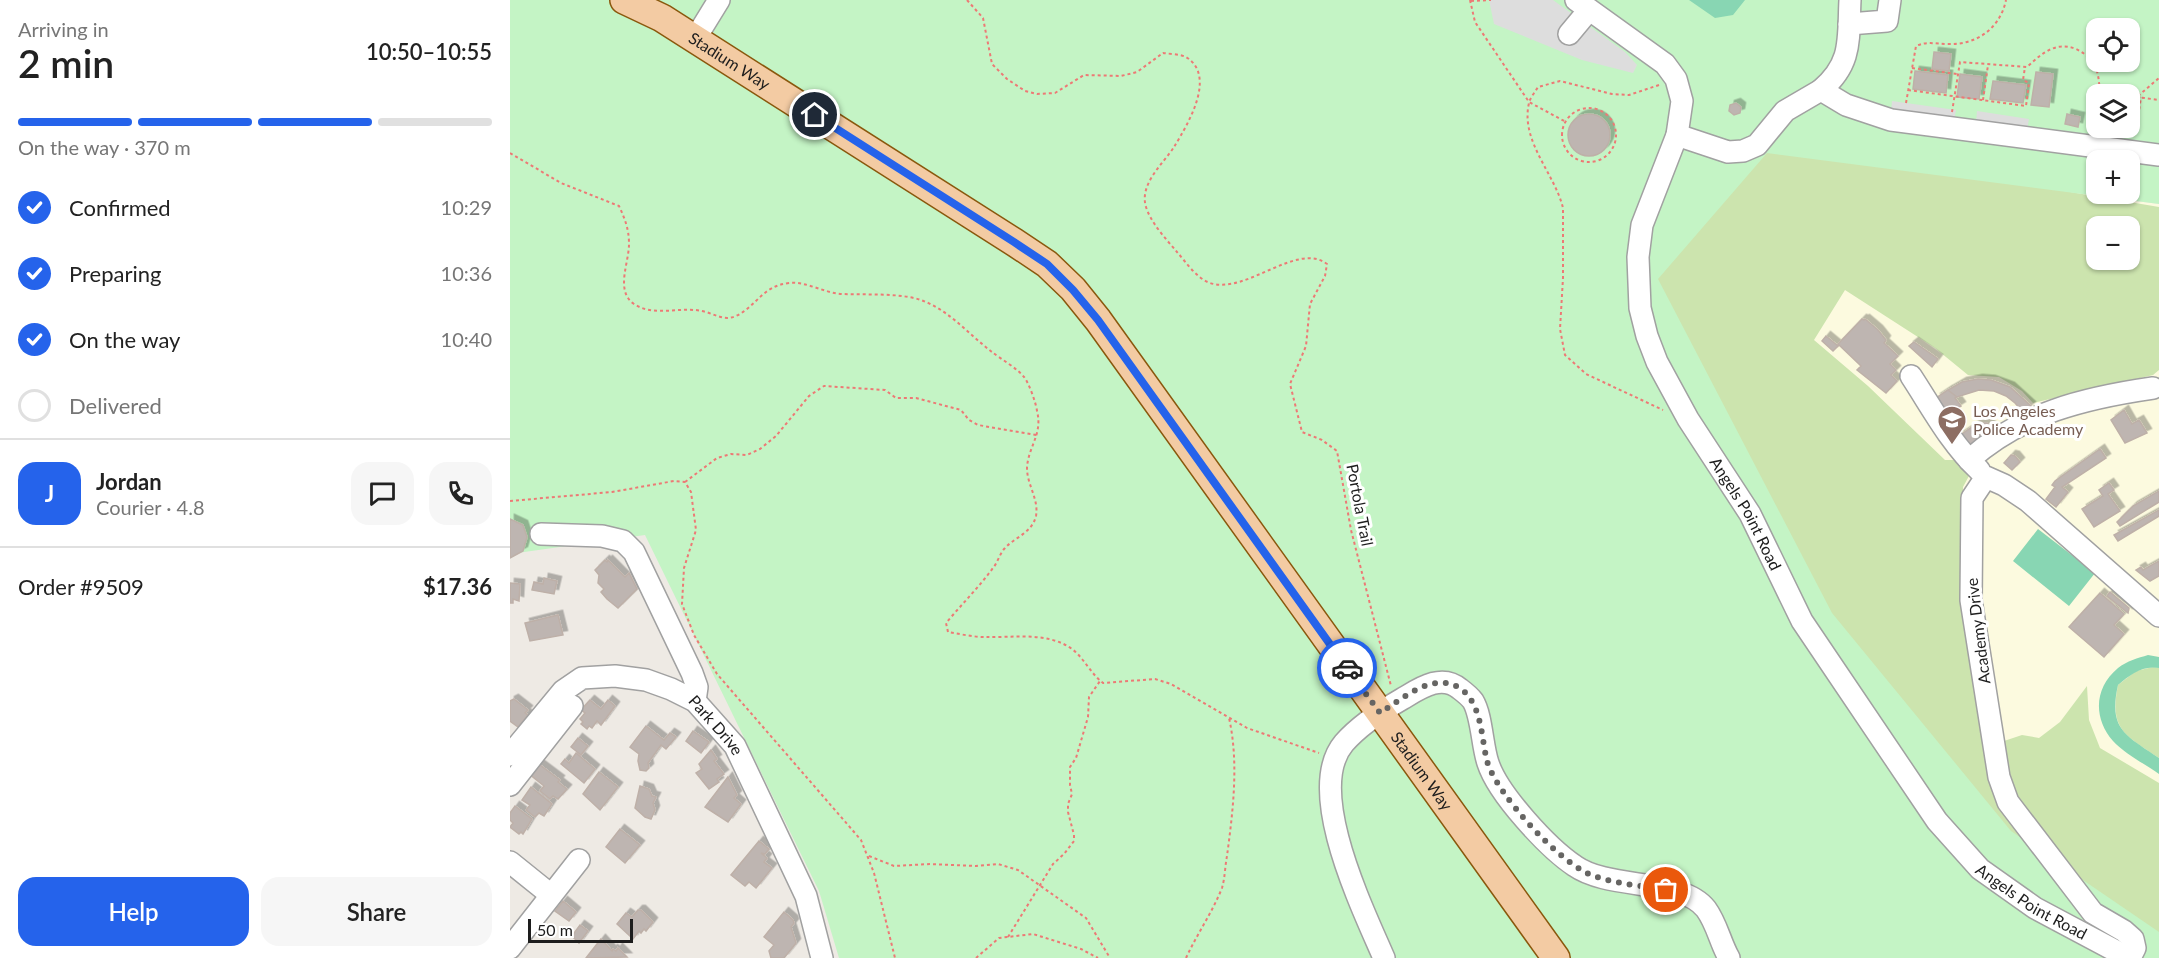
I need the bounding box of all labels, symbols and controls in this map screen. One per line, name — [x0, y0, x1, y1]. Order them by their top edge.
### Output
text: Arriving in — [18, 17, 109, 41]
map controls — [2086, 18, 2140, 270]
button: locate — [2086, 18, 2140, 72]
street label: Stadium Way — [686, 28, 774, 94]
text: 10:50–10:55 — [366, 38, 492, 65]
text: 2 min — [18, 40, 114, 86]
button: layers — [2086, 84, 2140, 138]
pin — [789, 89, 840, 140]
icon: home — [798, 98, 831, 131]
text: On the way · 370 m — [18, 135, 191, 159]
button: + — [2086, 150, 2140, 204]
icon: check — [18, 191, 51, 224]
text: Confirmed — [69, 194, 171, 221]
text: 10:29 — [441, 195, 492, 219]
button: − — [2086, 216, 2140, 270]
icon: check — [18, 257, 51, 290]
text: Preparing — [69, 260, 161, 287]
text: 10:36 — [441, 261, 492, 285]
icon: check — [18, 323, 51, 356]
text: On the way — [69, 326, 180, 353]
text: 10:40 — [441, 327, 492, 351]
text: Delivered — [69, 392, 162, 419]
place label: Los Angeles Police Academy — [1973, 401, 2084, 438]
school or university icon: Los Angeles Police Academy — [1936, 404, 1968, 446]
street label: Angels Point Road — [1706, 453, 1786, 573]
button: chat — [351, 462, 414, 525]
button: phone — [429, 462, 492, 525]
street label: Portola Trail — [1343, 462, 1378, 548]
text: Jordan — [96, 468, 162, 495]
text: J — [45, 480, 54, 507]
text: Courier · 4.8 — [96, 495, 205, 519]
text: Order #9509 — [18, 573, 144, 600]
text: $17.36 — [423, 573, 492, 600]
street label: Academy Drive — [1962, 577, 1993, 685]
courier — [1317, 638, 1377, 698]
icon: car — [1331, 652, 1364, 685]
street label: Park Drive — [685, 691, 748, 758]
street label: Stadium Way — [1387, 728, 1457, 814]
street label: Angels Point Road — [1973, 859, 2090, 943]
pin — [1640, 864, 1691, 915]
icon: bag — [1649, 873, 1682, 906]
button: Help — [18, 877, 249, 946]
button: Share — [261, 877, 492, 946]
scale bar — [528, 916, 633, 944]
text: 50 m — [537, 920, 573, 939]

